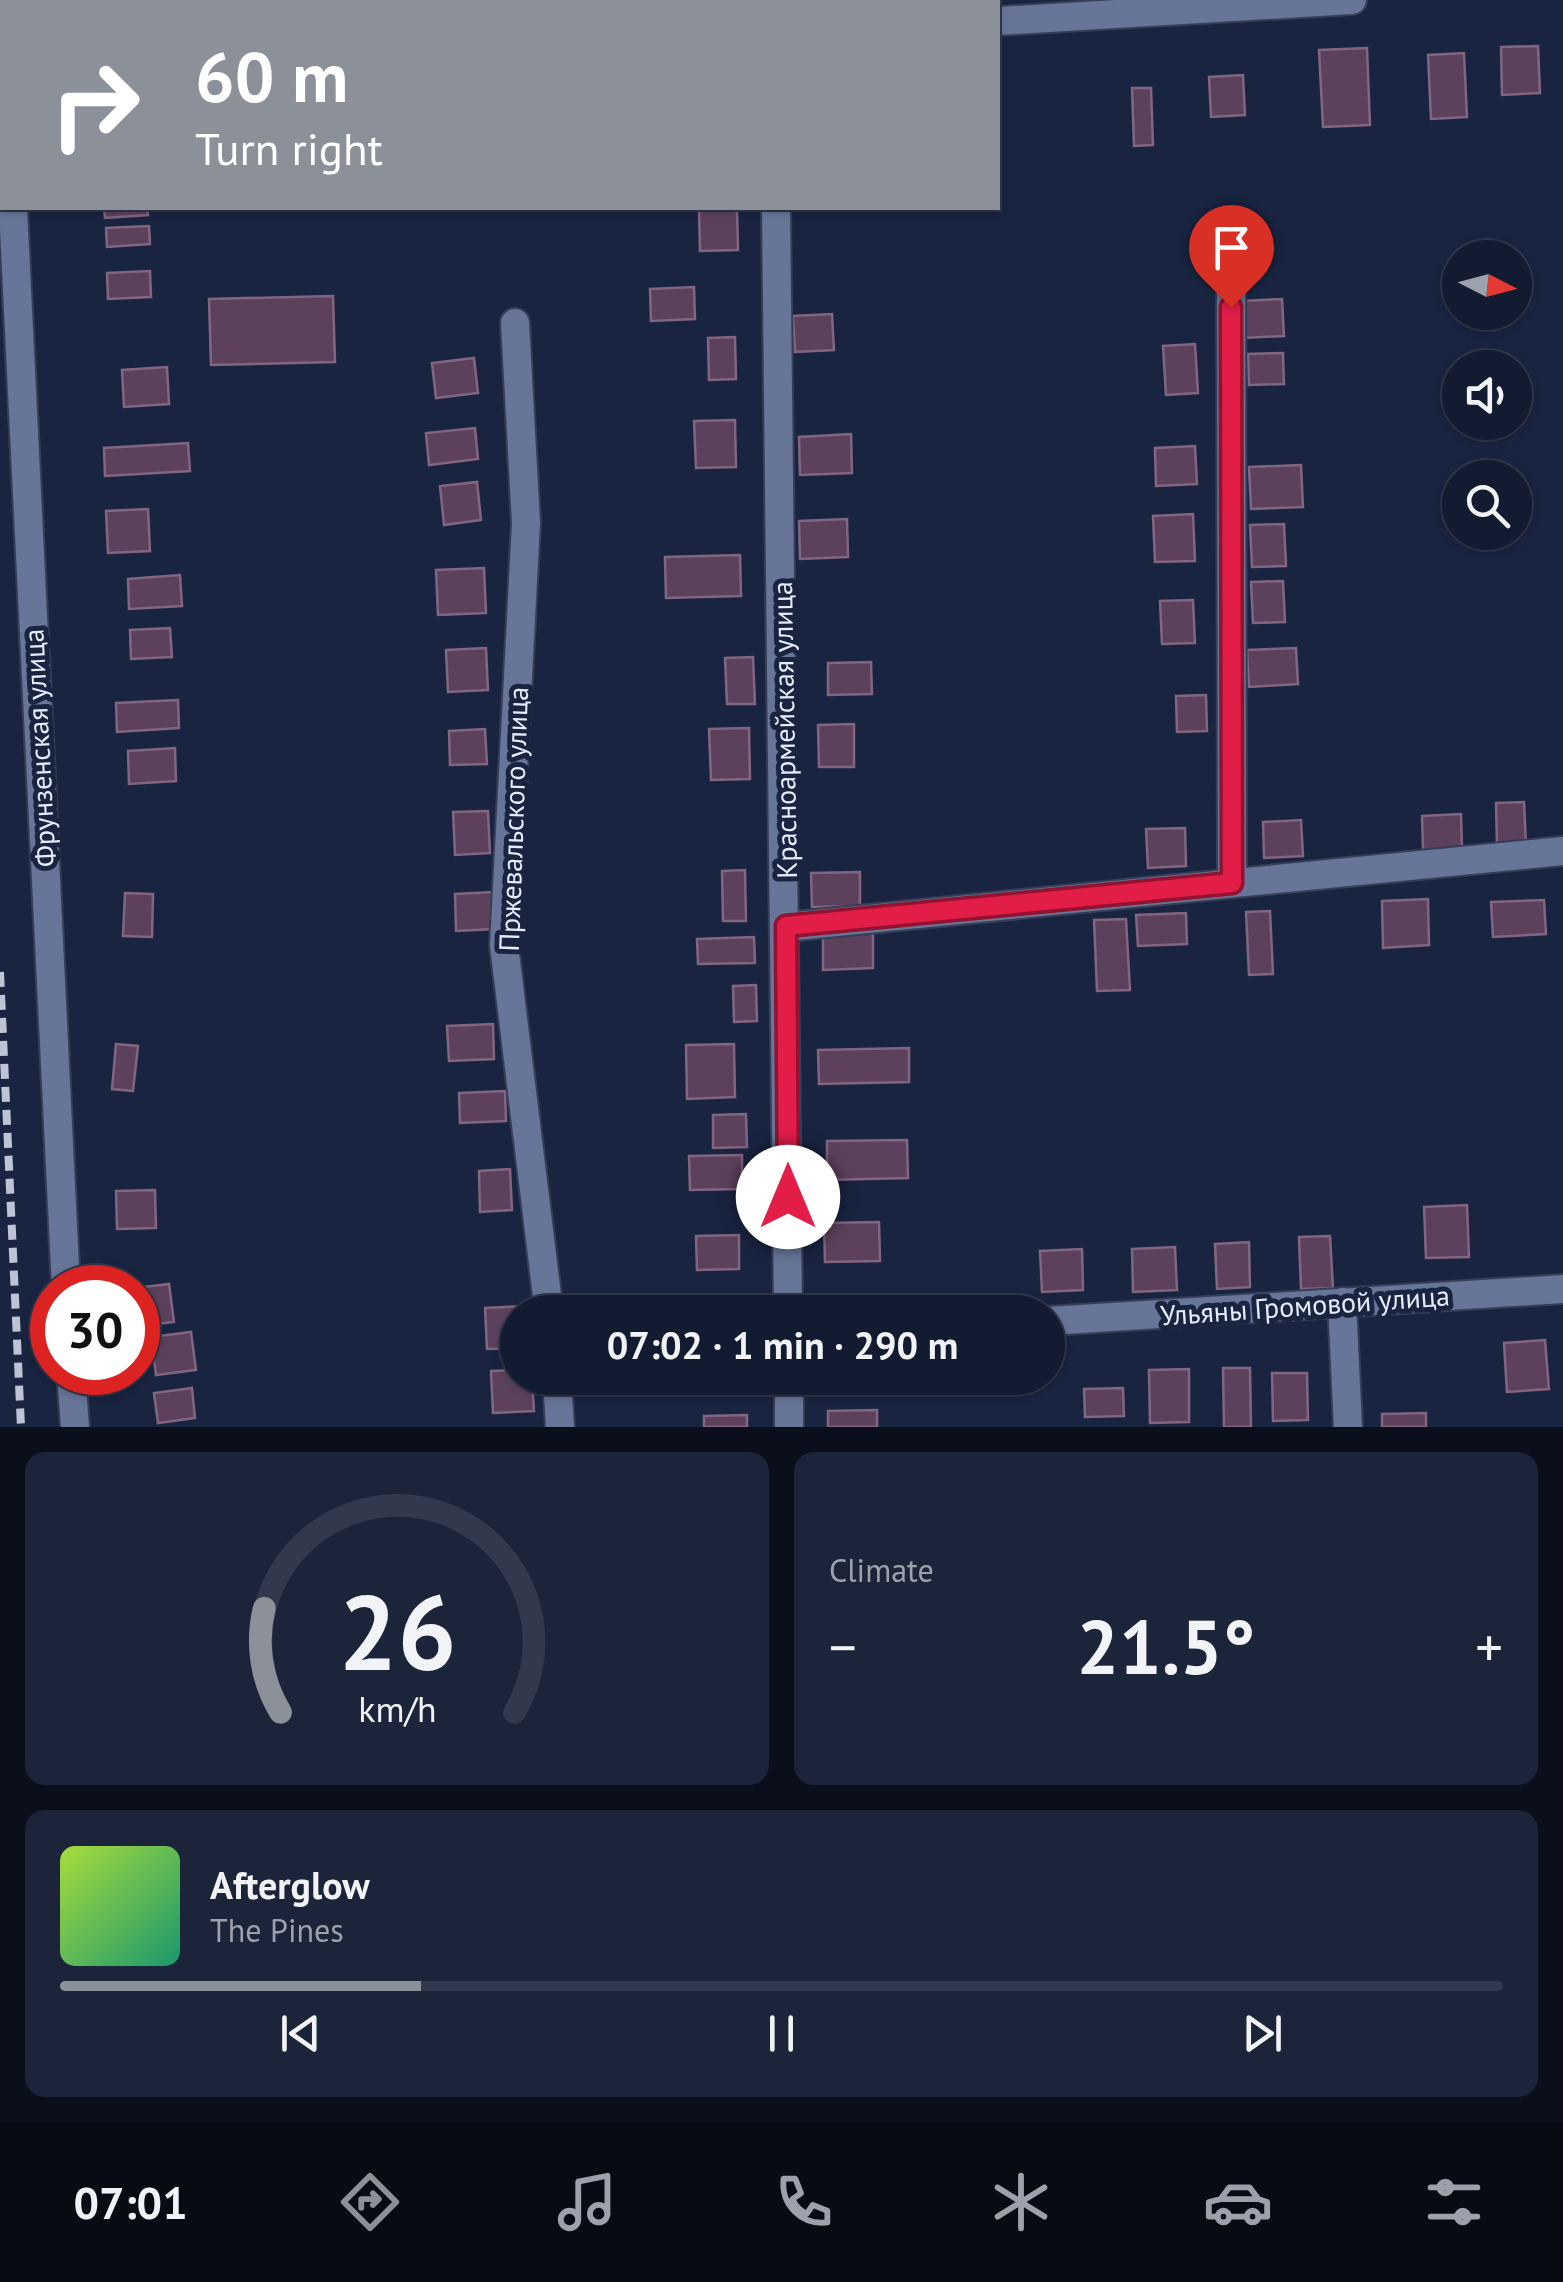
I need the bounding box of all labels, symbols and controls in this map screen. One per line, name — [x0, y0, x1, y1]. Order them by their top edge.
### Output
text: 60 m — [195, 31, 348, 121]
icon: right — [30, 40, 160, 170]
text: Turn right — [195, 119, 383, 177]
pin — [1189, 205, 1274, 308]
icon: arrive — [1204, 220, 1259, 275]
north arrow — [1442, 240, 1532, 330]
map controls — [1442, 240, 1532, 550]
button: sound — [1442, 350, 1532, 440]
button: search — [1442, 460, 1532, 550]
street label: Красноармейская улица — [763, 581, 805, 879]
street label: Фрунзенская улица — [14, 628, 64, 868]
street label: Пржевальского улица — [490, 686, 536, 952]
position arrow — [736, 1145, 840, 1249]
speed limit sign: 30 — [30, 1265, 160, 1395]
street label: Ульяны Громовой улица — [1159, 1276, 1451, 1334]
text: 07:02 · 1 min · 290 m — [607, 1320, 958, 1369]
text: Climate — [829, 1549, 934, 1591]
text: 26 — [338, 1564, 456, 1699]
text: 21.5° — [1077, 1598, 1255, 1695]
text: − — [829, 1611, 857, 1682]
text: + — [1475, 1611, 1503, 1682]
text: km/h — [358, 1686, 436, 1732]
text: Afterglow — [210, 1860, 370, 1909]
text: The Pines — [210, 1909, 344, 1951]
icon: previous — [273, 2006, 328, 2061]
icon: pause — [754, 2006, 809, 2061]
icon: next — [1235, 2006, 1290, 2061]
icon: directions — [335, 2167, 405, 2237]
icon: music — [552, 2167, 622, 2237]
icon: phone — [769, 2167, 839, 2237]
icon: climate — [986, 2167, 1056, 2237]
icon: car — [1203, 2167, 1273, 2237]
icon: filters — [1419, 2167, 1489, 2237]
text: 07:01 — [73, 2173, 188, 2231]

